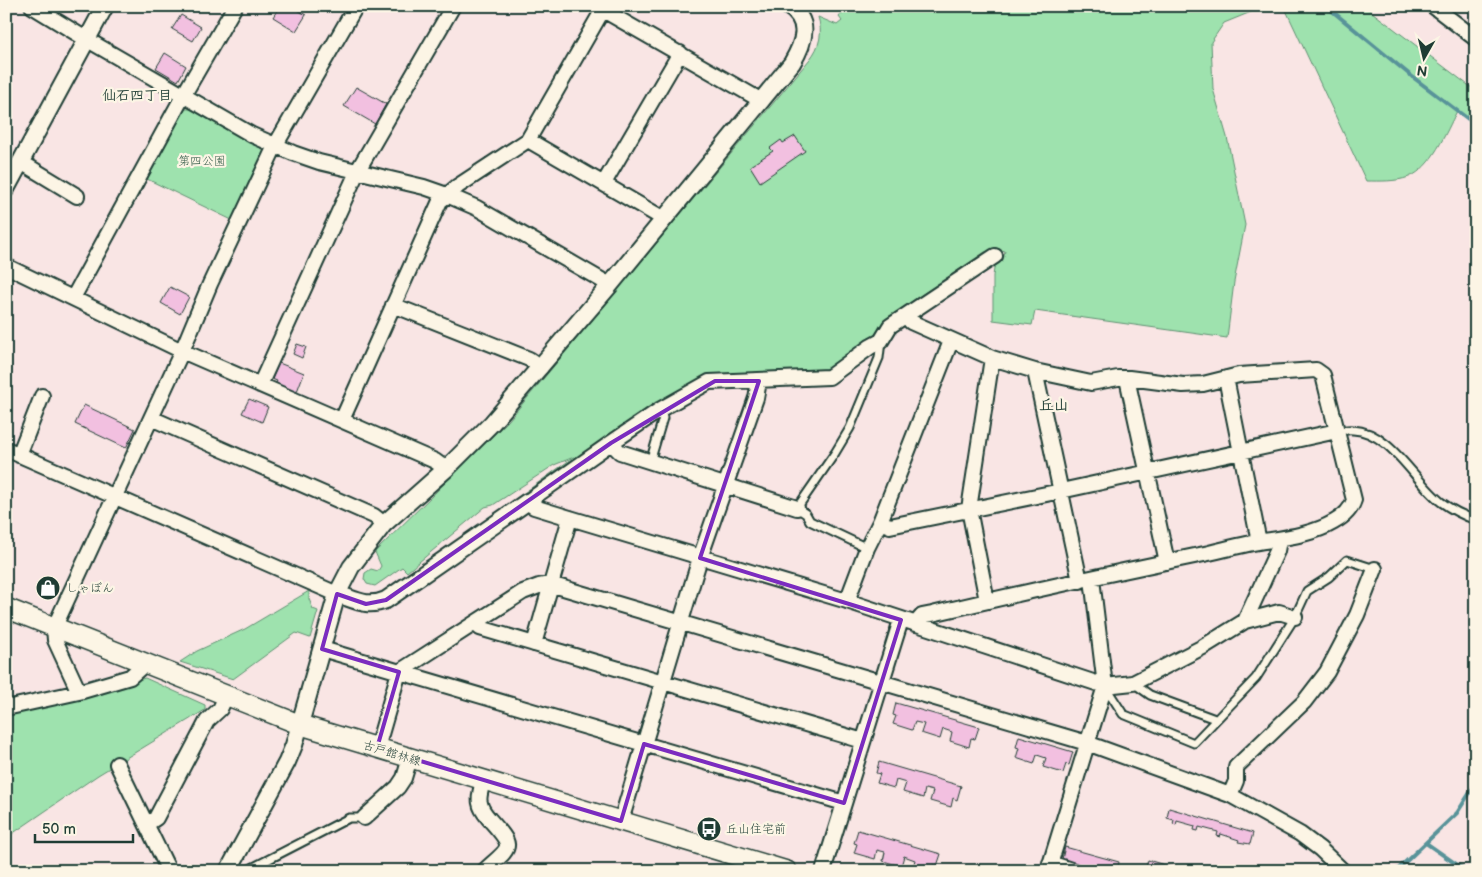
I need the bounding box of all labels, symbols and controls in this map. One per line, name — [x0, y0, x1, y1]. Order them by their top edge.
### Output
north arrow — [1400, 32, 1450, 82]
text: N — [1416, 61, 1429, 80]
district label: 仙石四丁目 — [102, 87, 172, 104]
park label: 第四公園 — [178, 154, 226, 169]
district label: 丘山 — [1039, 396, 1069, 415]
shop icon: しゃぼん — [35, 575, 61, 601]
place label: しゃぼん — [66, 581, 114, 596]
street label: 古戸館林線 — [361, 738, 423, 769]
scale bar — [35, 812, 132, 844]
bus stop icon: 丘山住宅前 — [696, 816, 722, 842]
text: 50 m — [42, 820, 76, 839]
place label: 丘山住宅前 — [726, 822, 786, 837]

